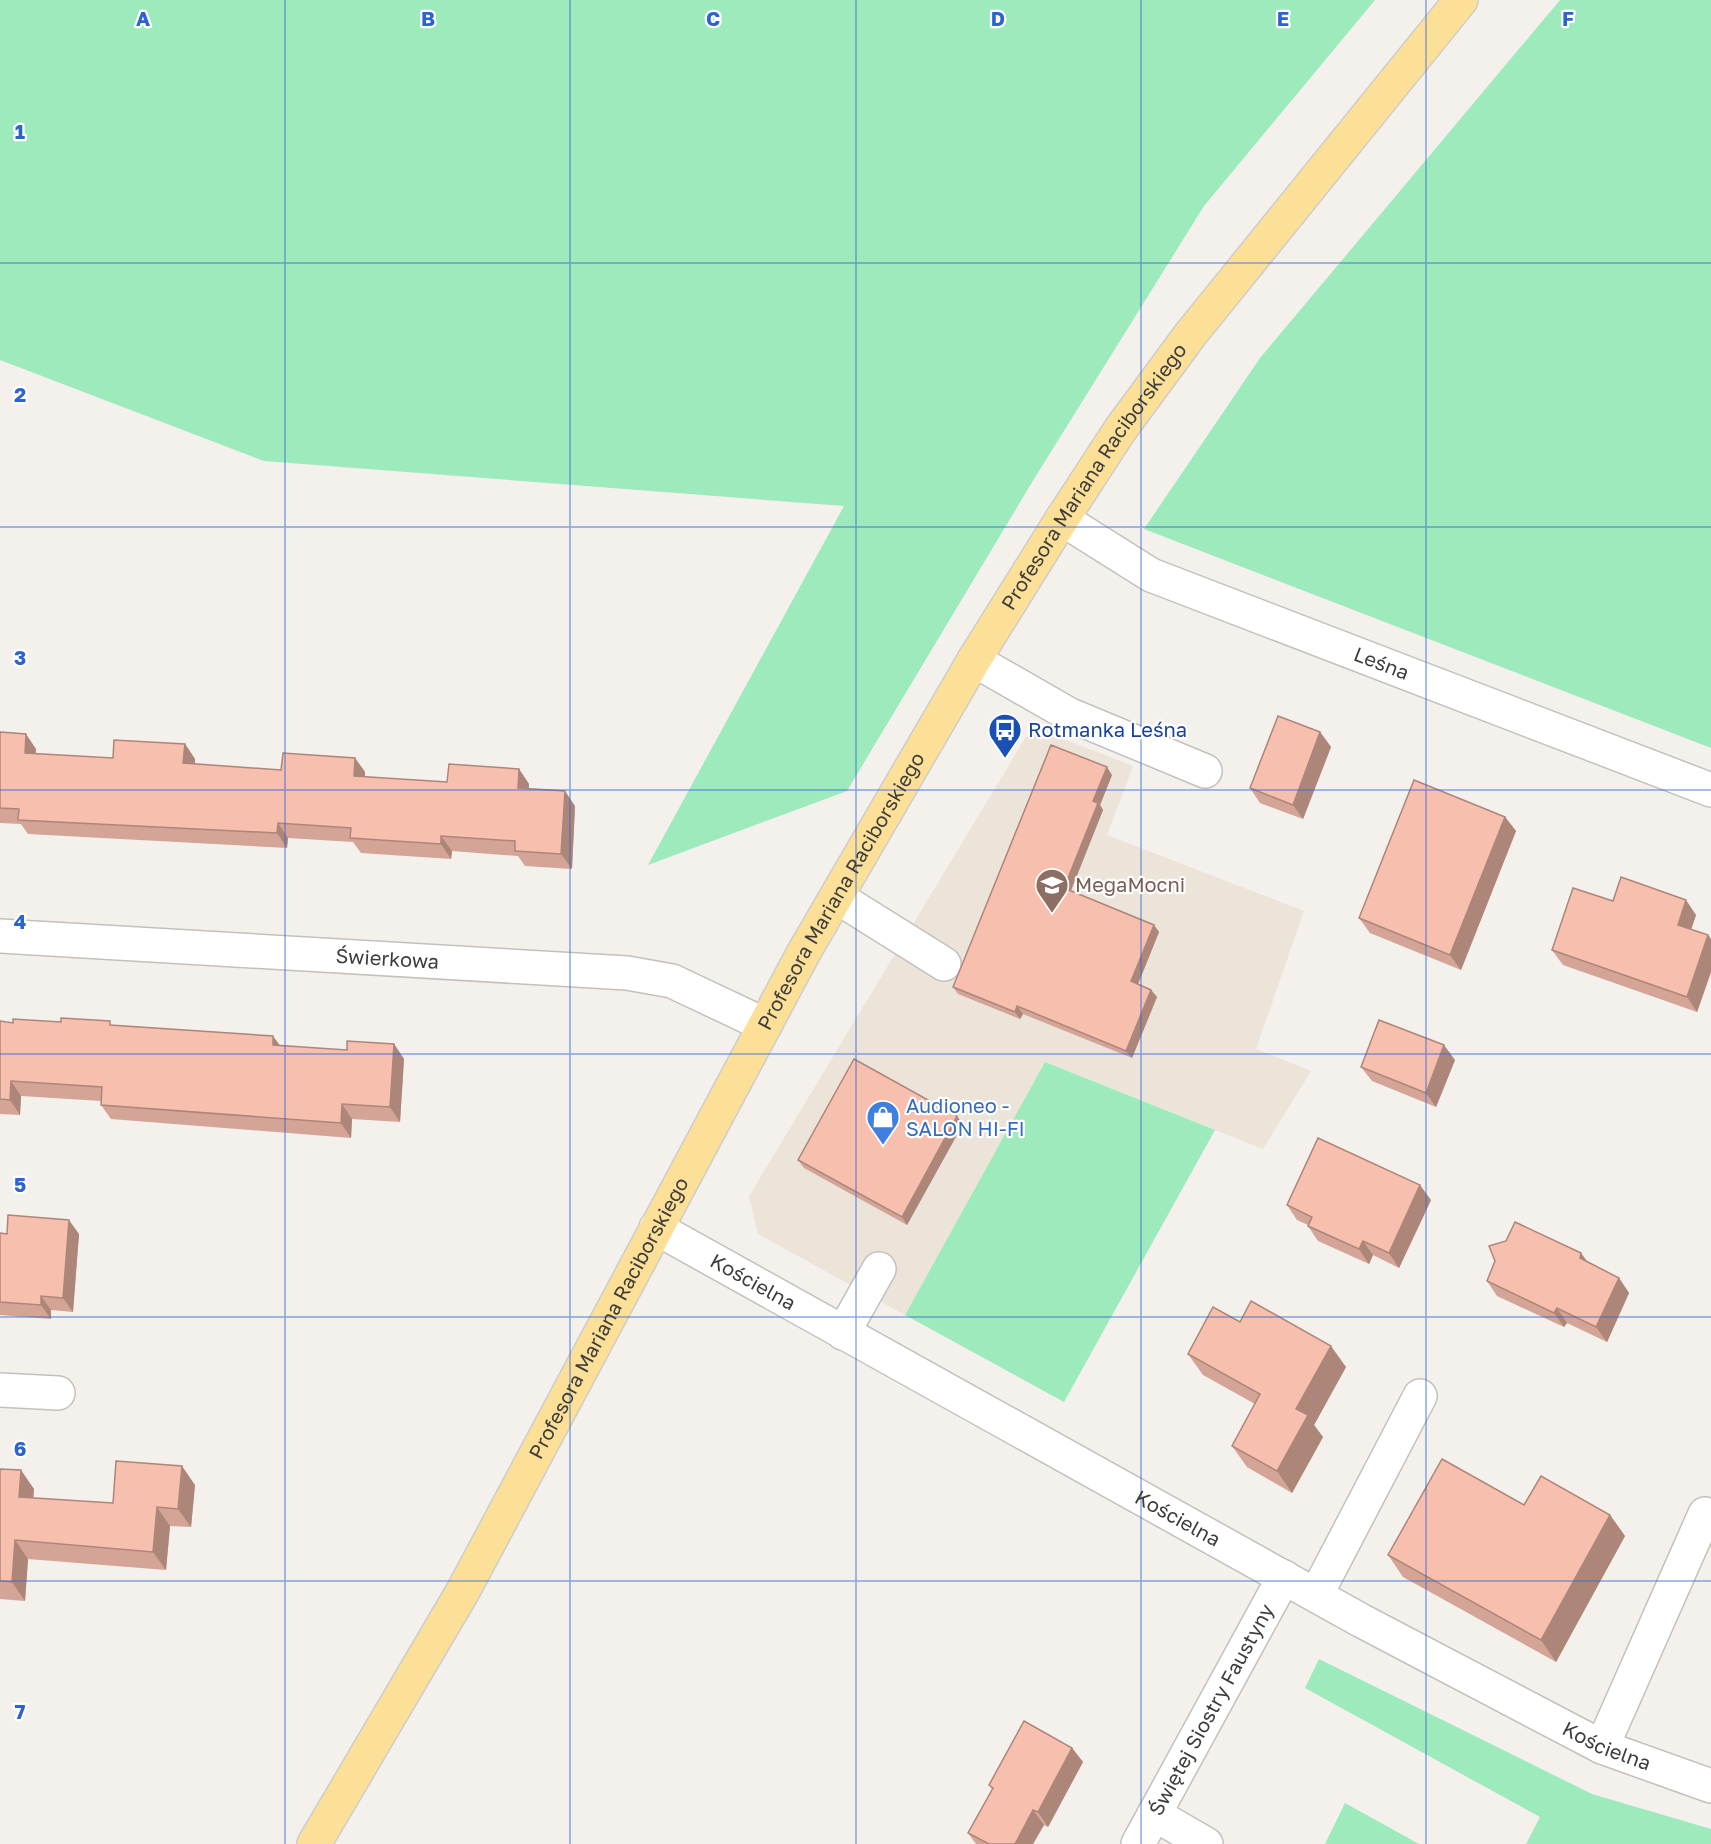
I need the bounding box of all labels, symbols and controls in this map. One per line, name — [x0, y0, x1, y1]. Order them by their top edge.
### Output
text: A — [136, 6, 150, 30]
text: B — [421, 6, 435, 30]
text: C — [706, 6, 720, 30]
text: D — [991, 6, 1005, 30]
text: E — [1277, 6, 1289, 30]
text: F — [1562, 6, 1574, 30]
text: 1 — [15, 119, 25, 143]
street label: Profesora Mariana Raciborskiego — [995, 338, 1191, 614]
text: 2 — [14, 382, 26, 406]
street label: Leśna — [1351, 641, 1413, 684]
text: 3 — [14, 645, 26, 669]
bus stop icon: Rotmanka Leśna — [987, 712, 1023, 759]
place label: Rotmanka Leśna — [1028, 717, 1187, 741]
street label: Profesora Mariana Raciborskiego — [752, 748, 929, 1034]
school or university icon: MegaMocni — [1034, 867, 1070, 914]
place label: MegaMocni — [1075, 872, 1185, 896]
text: 4 — [14, 909, 26, 933]
street label: Świerkowa — [335, 943, 440, 973]
place label: Audioneo - SALON HI-FI — [906, 1093, 1025, 1140]
shop icon: Audioneo - SALON HI-FI — [865, 1099, 901, 1146]
text: 5 — [14, 1172, 26, 1196]
street label: Profesora Mariana Raciborskiego — [523, 1173, 693, 1463]
street label: Kościelna — [707, 1248, 800, 1314]
text: 6 — [14, 1436, 26, 1460]
street label: Kościelna — [1131, 1484, 1225, 1551]
street label: Świętej Siostry Faustyny — [1143, 1599, 1278, 1819]
text: 7 — [15, 1699, 26, 1723]
street label: Kościelna — [1559, 1715, 1654, 1775]

